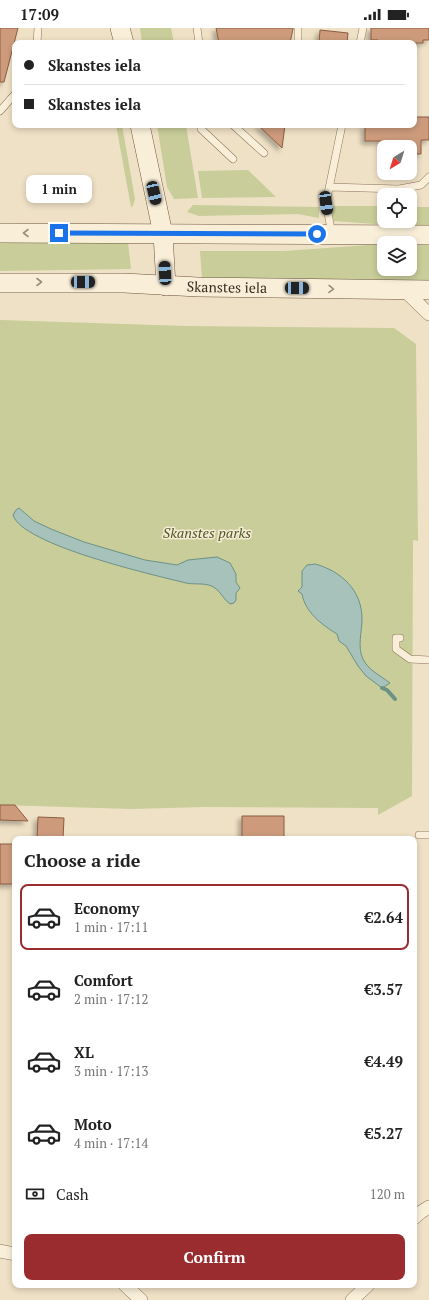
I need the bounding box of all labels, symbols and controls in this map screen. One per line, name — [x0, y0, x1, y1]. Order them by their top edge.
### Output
text: 17:09 — [20, 4, 59, 24]
text: Skanstes iela — [48, 55, 141, 75]
text: Skanstes iela — [48, 94, 141, 114]
north arrow — [377, 140, 417, 180]
map controls — [377, 140, 417, 276]
callout: 1 min — [26, 175, 92, 203]
text: 1 min — [41, 180, 77, 198]
car — [145, 180, 163, 206]
button: locate — [377, 188, 417, 228]
car — [318, 190, 334, 216]
route end — [50, 224, 68, 242]
route start — [308, 225, 326, 243]
one-way arrow — [23, 229, 29, 237]
button: layers — [377, 236, 417, 276]
car — [158, 261, 172, 285]
car — [71, 276, 95, 288]
street label: Skanstes iela — [186, 276, 267, 297]
one-way arrow — [36, 278, 42, 286]
car — [285, 282, 309, 294]
one-way arrow — [328, 284, 334, 293]
park label: Skanstes parks — [163, 523, 251, 542]
text: Choose a ride — [24, 848, 140, 872]
text: Economy — [74, 898, 139, 918]
icon: car — [26, 899, 62, 935]
text: €2.64 — [365, 907, 403, 927]
text: 1 min · 17:11 — [74, 918, 148, 936]
text: Comfort — [74, 970, 133, 990]
icon: car — [26, 971, 62, 1007]
text: €3.57 — [365, 979, 403, 999]
text: 2 min · 17:12 — [74, 990, 148, 1008]
text: XL — [74, 1042, 94, 1062]
icon: car — [26, 1043, 62, 1079]
text: €4.49 — [365, 1051, 403, 1071]
text: 3 min · 17:13 — [74, 1062, 148, 1080]
text: Moto — [74, 1114, 112, 1134]
icon: car — [26, 1115, 62, 1151]
text: €5.27 — [365, 1123, 403, 1143]
text: 4 min · 17:14 — [74, 1134, 148, 1152]
icon: cash — [24, 1183, 46, 1205]
text: Cash — [56, 1184, 89, 1204]
text: 120 m — [370, 1185, 405, 1203]
button: Confirm — [24, 1234, 405, 1280]

